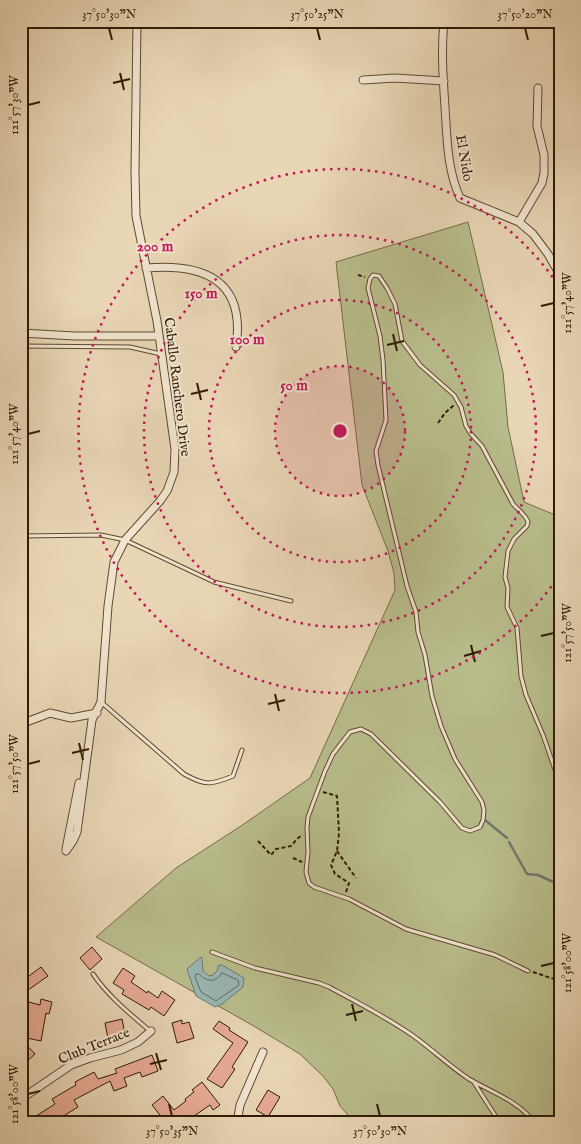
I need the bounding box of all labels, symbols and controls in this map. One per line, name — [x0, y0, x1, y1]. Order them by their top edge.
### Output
text: 37°50'30"N — [82, 7, 137, 22]
text: 37°50'25"N — [290, 7, 344, 22]
text: 37°50'20"N — [497, 7, 553, 22]
text: 121°57'30"W — [7, 75, 22, 135]
street label: El Nido — [451, 133, 477, 183]
text: 200 m — [137, 237, 174, 256]
text: 121°57'40"W — [560, 272, 575, 333]
text: 150 m — [184, 284, 218, 303]
street label: Caballo Ranchero Drive — [160, 316, 195, 458]
text: 100 m — [229, 330, 265, 349]
text: 50 m — [280, 376, 308, 395]
text: 121°57'40"W — [7, 403, 22, 464]
centre of rings — [331, 422, 349, 440]
text: 121°57'50"W — [560, 603, 575, 663]
text: 121°57'50"W — [7, 734, 22, 794]
text: 121°58'00"W — [560, 932, 575, 993]
street label: Club Terrace — [56, 1023, 133, 1069]
text: 121°58'00"W — [7, 1063, 22, 1124]
text: 37°50'35"N — [146, 1124, 199, 1139]
text: 37°50'30"N — [353, 1124, 408, 1139]

